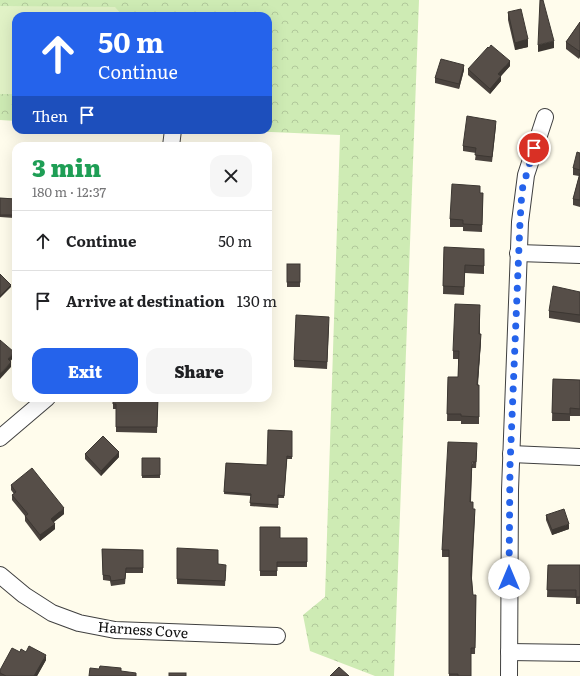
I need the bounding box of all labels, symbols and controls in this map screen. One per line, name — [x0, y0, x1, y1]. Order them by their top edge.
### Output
text: 50 m — [98, 20, 164, 62]
icon: ahead — [32, 28, 84, 80]
text: Continue — [98, 58, 178, 85]
text: Then — [32, 104, 68, 127]
icon: arrive — [76, 104, 98, 126]
pin — [517, 131, 551, 165]
icon: arrive — [523, 137, 545, 159]
text: 3 min — [32, 149, 101, 184]
button: close — [210, 155, 252, 197]
text: 180 m · 12:37 — [32, 182, 106, 201]
text: Continue — [66, 229, 136, 252]
text: 50 m — [218, 229, 252, 252]
icon: ahead — [32, 230, 54, 252]
text: Arrive at destination — [66, 289, 225, 312]
text: 130 m — [237, 289, 277, 312]
icon: arrive — [32, 290, 54, 312]
button: Exit — [32, 348, 138, 394]
button: Share — [146, 348, 252, 394]
position arrow — [488, 557, 530, 599]
street label: Harness Cove — [97, 616, 189, 642]

